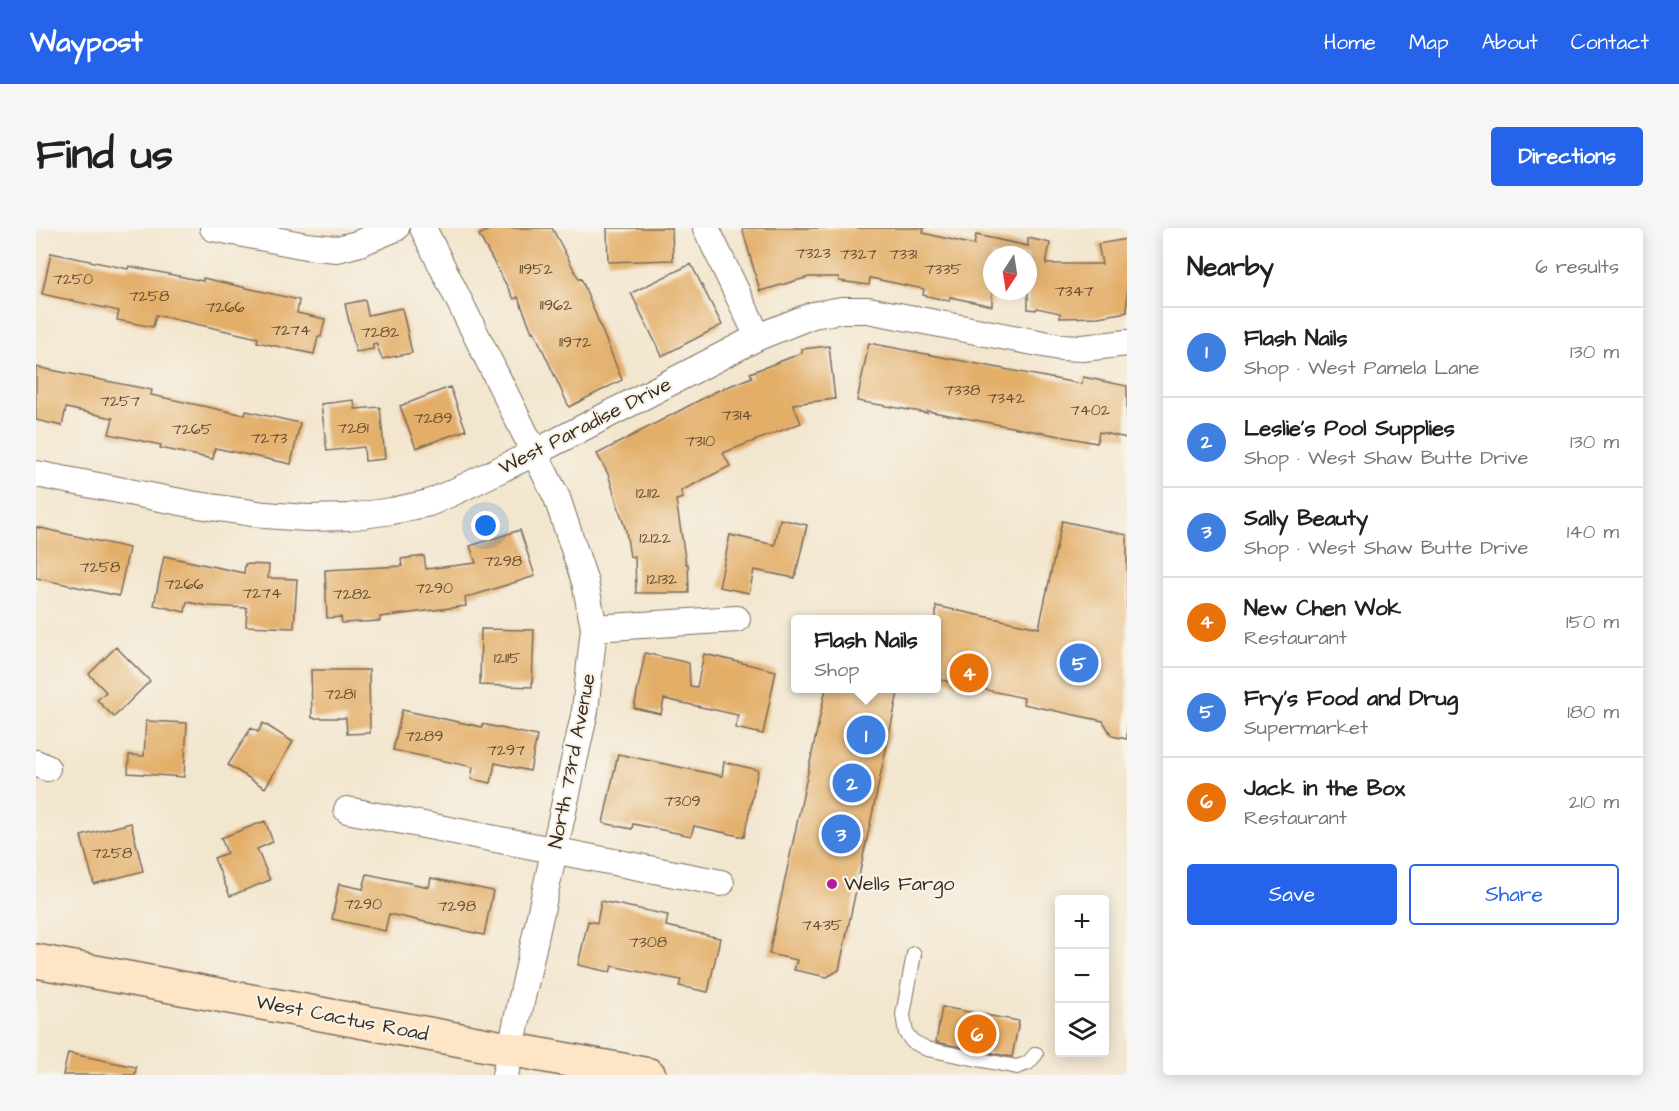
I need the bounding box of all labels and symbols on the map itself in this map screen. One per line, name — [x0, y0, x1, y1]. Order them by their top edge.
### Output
house number: 7323 — [795, 242, 831, 264]
house number: 7327 — [840, 243, 877, 265]
house number: 7331 — [889, 243, 917, 265]
north arrow — [983, 246, 1037, 300]
house number: 11952 — [519, 258, 553, 280]
house number: 7335 — [924, 258, 962, 280]
house number: 7250 — [53, 268, 93, 290]
house number: 7347 — [1055, 280, 1094, 302]
house number: 7258 — [129, 285, 169, 307]
house number: 11962 — [540, 294, 572, 316]
house number: 7266 — [205, 296, 245, 318]
house number: 7274 — [271, 319, 311, 341]
house number: 7282 — [361, 321, 399, 343]
house number: 11972 — [559, 331, 591, 353]
street label: West Paradise Drive — [494, 370, 676, 482]
house number: 7338 — [944, 379, 980, 401]
house number: 7342 — [987, 387, 1025, 409]
house number: 7257 — [100, 390, 140, 412]
house number: 7402 — [1070, 399, 1110, 421]
house number: 7314 — [722, 404, 753, 426]
house number: 7289 — [414, 407, 452, 429]
house number: 7281 — [337, 417, 369, 439]
house number: 7265 — [172, 418, 213, 440]
house number: 7273 — [251, 427, 287, 449]
house number: 7310 — [685, 430, 715, 452]
house number: 12112 — [636, 482, 660, 504]
your location — [471, 511, 500, 540]
house number: 12122 — [639, 527, 671, 549]
house number: 7298 — [484, 550, 522, 572]
house number: 7258 — [80, 556, 120, 578]
house number: 12132 — [647, 568, 677, 590]
house number: 7266 — [164, 573, 204, 595]
house number: 7290 — [415, 577, 453, 599]
house number: 7274 — [242, 582, 282, 604]
house number: 7282 — [333, 583, 371, 605]
pin: 5 — [1060, 640, 1098, 686]
house number: 12115 — [494, 647, 521, 669]
pin: 4 — [950, 650, 988, 696]
street label: North 73rd Avenue — [541, 671, 603, 851]
house number: 7281 — [324, 683, 356, 705]
pin: 1 — [846, 712, 886, 758]
house number: 7289 — [405, 725, 443, 747]
house number: 7297 — [487, 739, 525, 761]
pin: 2 — [832, 760, 872, 806]
house number: 7309 — [663, 790, 701, 812]
pin: 3 — [822, 812, 860, 856]
house number: 7258 — [92, 842, 132, 864]
place label: Wells Fargo — [844, 870, 955, 899]
marker: Wells Fargo — [825, 877, 839, 891]
house number: 7290 — [344, 893, 382, 915]
house number: 7298 — [438, 895, 476, 917]
house number: 7435 — [802, 914, 843, 936]
house number: 7308 — [629, 931, 667, 953]
street label: West Cactus Road — [253, 988, 431, 1048]
pin: 6 — [958, 1012, 996, 1056]

